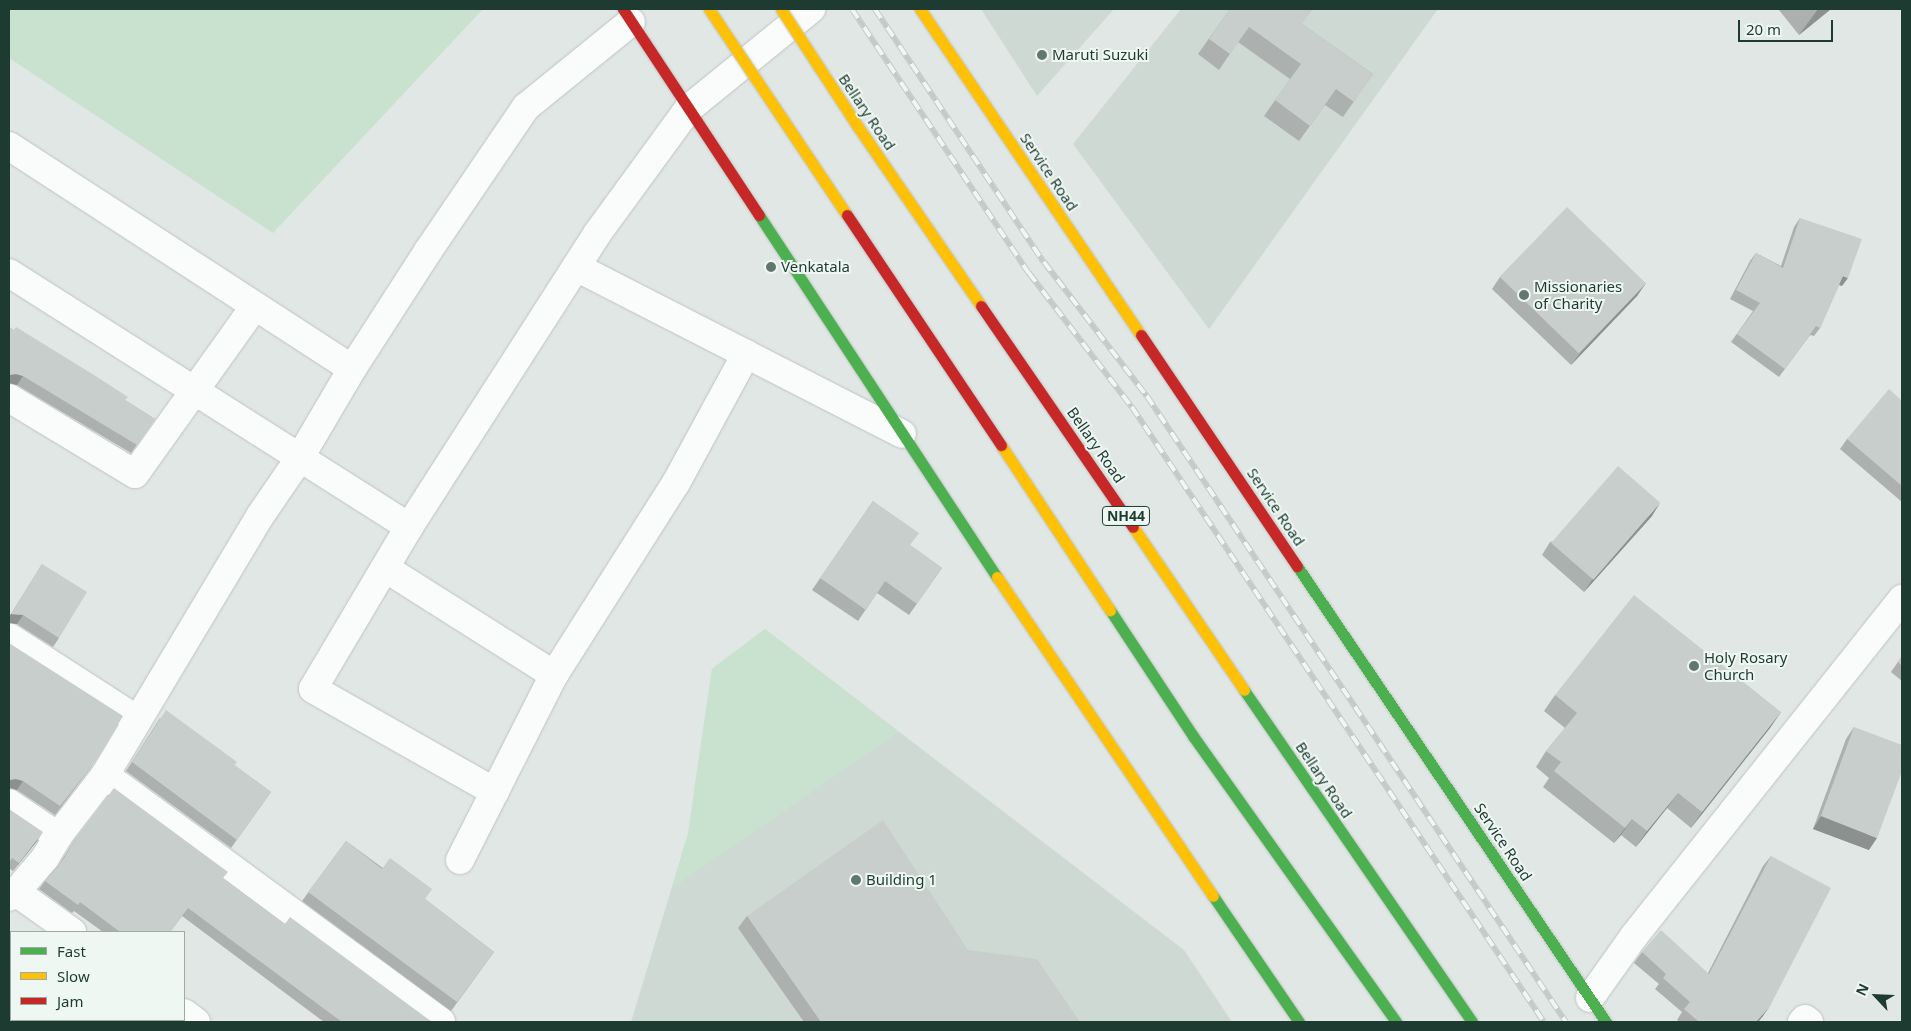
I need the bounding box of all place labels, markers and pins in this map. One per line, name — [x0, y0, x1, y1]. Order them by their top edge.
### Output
place label: Maruti Suzuki — [1052, 46, 1148, 64]
marker: Maruti Suzuki — [1036, 49, 1048, 61]
place label: Venkatala — [781, 258, 850, 276]
marker: Venkatala — [765, 261, 777, 273]
place label: Missionaries of Charity — [1534, 277, 1622, 312]
marker: Missionaries of Charity — [1518, 289, 1530, 301]
place label: Holy Rosary Church — [1704, 648, 1787, 683]
marker: Holy Rosary Church — [1688, 660, 1700, 672]
place label: Building 1 — [866, 871, 937, 889]
marker: Building 1 — [850, 874, 862, 886]

